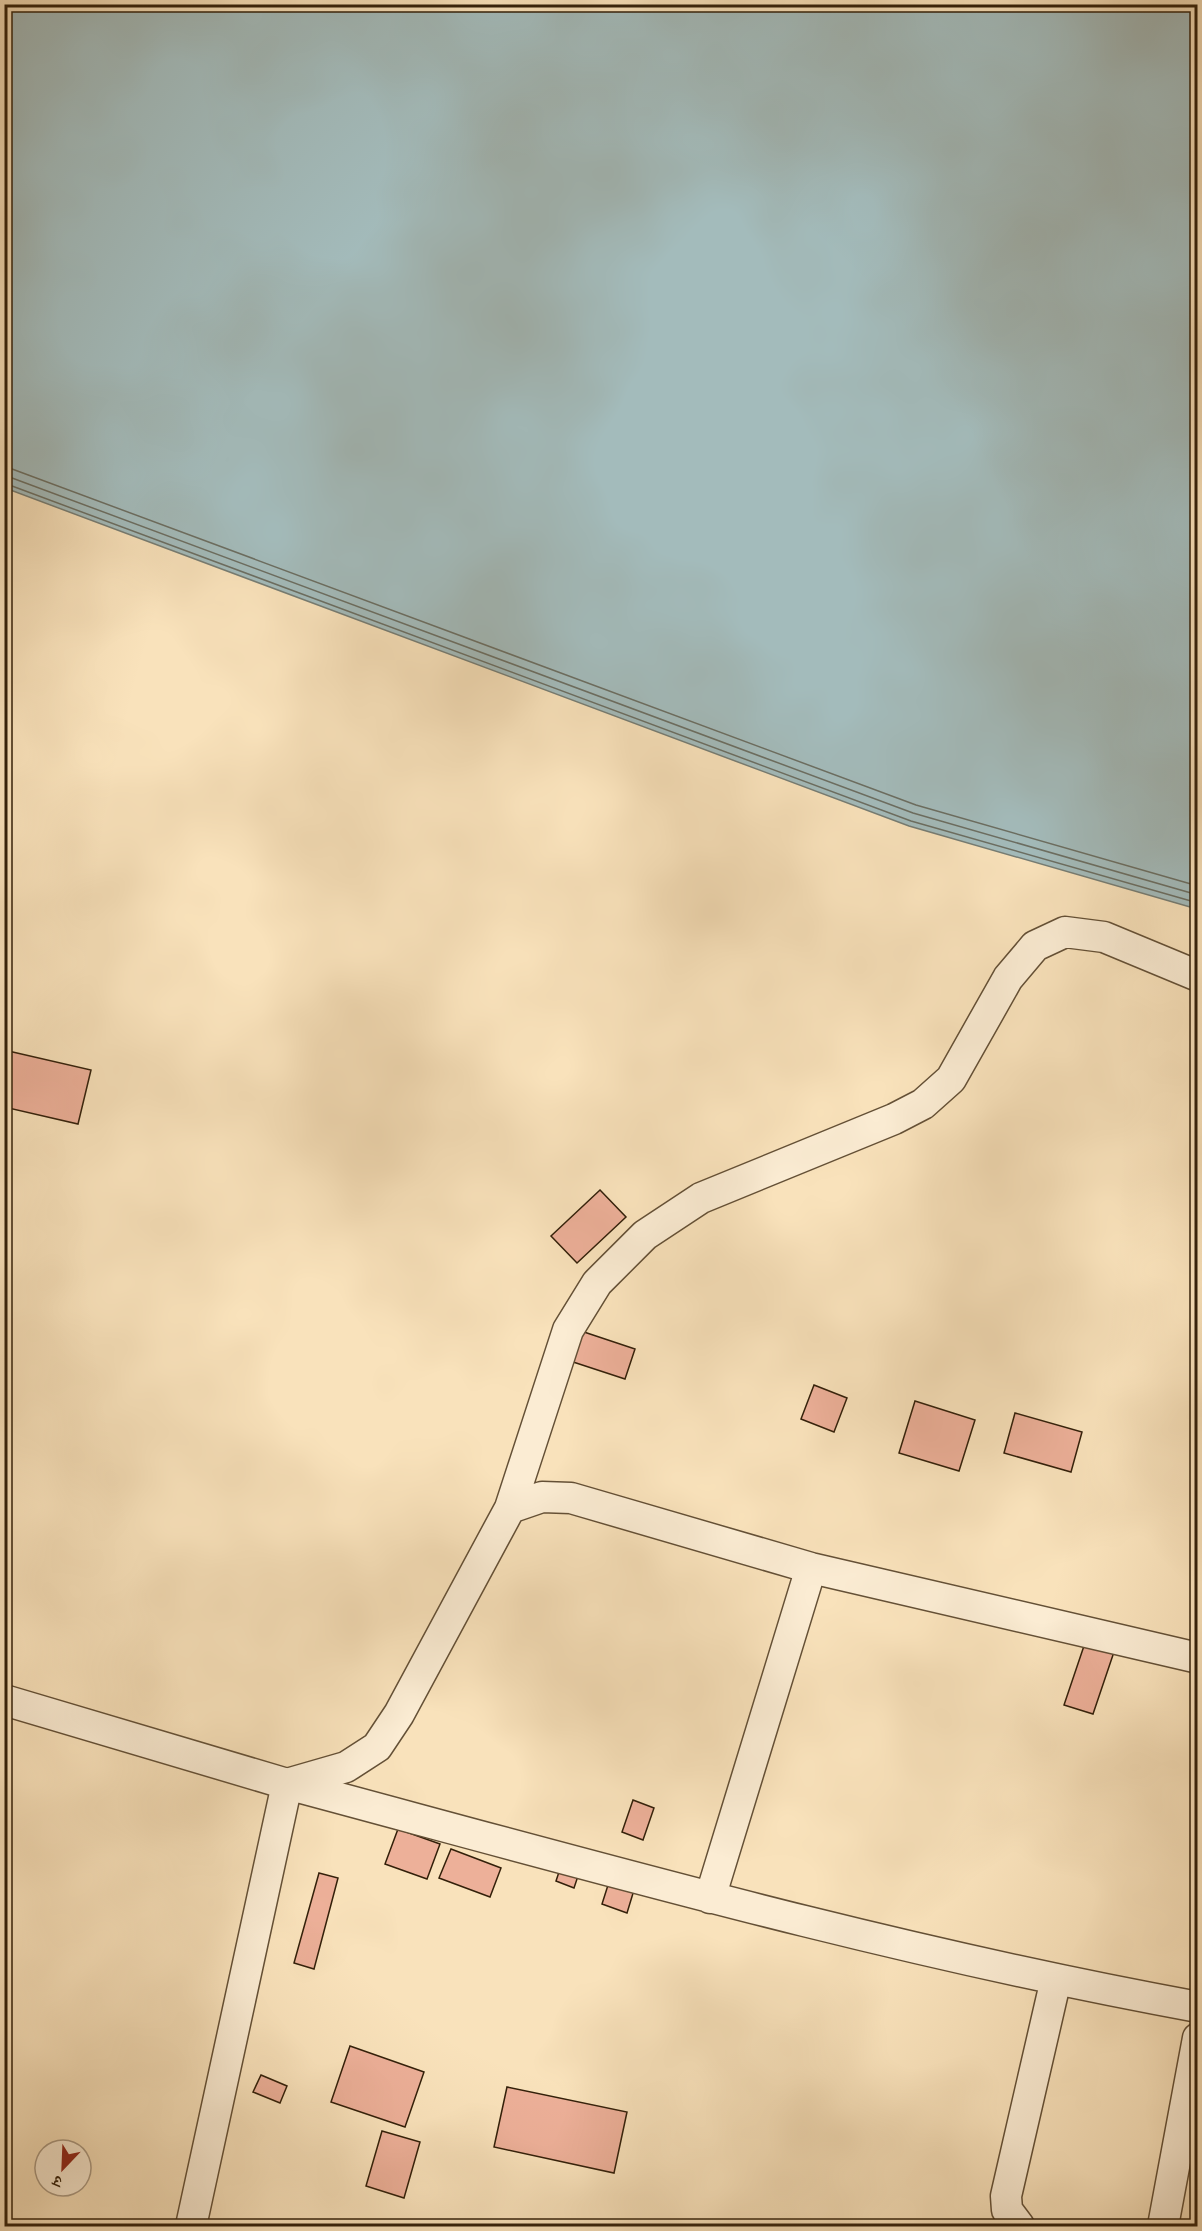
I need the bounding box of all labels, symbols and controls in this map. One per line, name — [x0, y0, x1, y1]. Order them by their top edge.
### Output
north arrow — [33, 2138, 93, 2198]
text: उ — [48, 2170, 66, 2192]

